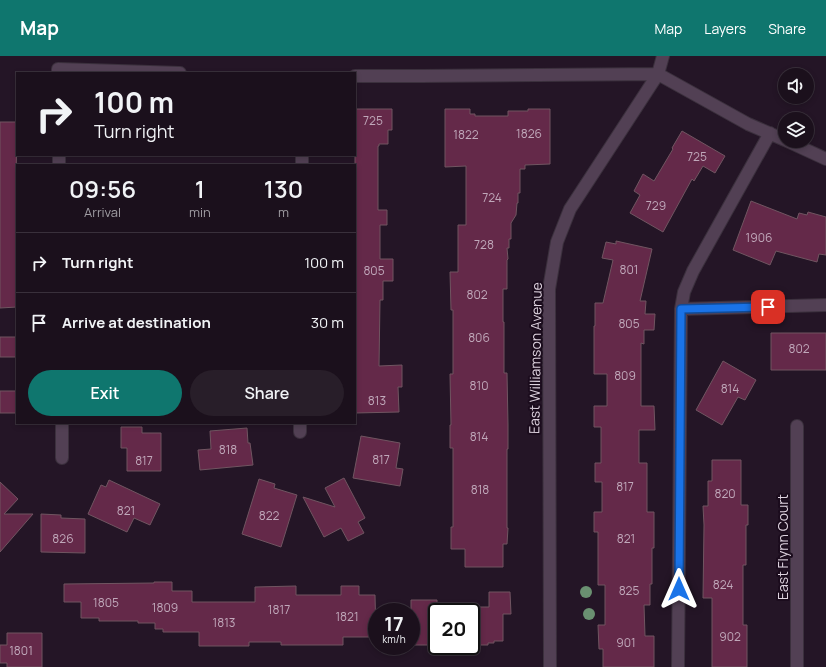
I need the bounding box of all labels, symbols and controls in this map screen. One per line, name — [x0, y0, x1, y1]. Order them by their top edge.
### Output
text: Map — [20, 15, 59, 41]
text: Map — [654, 19, 682, 38]
text: Layers — [704, 19, 746, 38]
text: Share — [768, 19, 806, 38]
map controls — [778, 68, 814, 148]
button: sound — [778, 68, 814, 104]
text: 100 m — [94, 83, 174, 121]
icon: right — [28, 88, 80, 140]
house number: 725 — [363, 112, 383, 129]
button: layers — [778, 112, 814, 148]
text: Turn right — [94, 119, 175, 143]
house number: 1826 — [516, 125, 542, 142]
house number: 1822 — [453, 126, 479, 143]
house number: 725 — [687, 148, 707, 165]
text: 09:56 — [69, 172, 136, 205]
text: 1 — [195, 172, 205, 205]
text: 130 — [264, 172, 303, 205]
house number: 724 — [482, 189, 502, 206]
house number: 729 — [646, 197, 666, 214]
text: Arrival — [84, 203, 121, 221]
text: min — [189, 203, 211, 221]
text: m — [278, 203, 289, 221]
house number: 1906 — [746, 229, 772, 246]
house number: 728 — [474, 236, 494, 253]
icon: right — [28, 252, 50, 274]
text: Turn right — [62, 252, 133, 273]
text: 100 m — [304, 252, 344, 273]
house number: 801 — [620, 261, 638, 278]
house number: 805 — [363, 262, 385, 279]
street label: East Williamson Avenue — [524, 282, 546, 434]
house number: 802 — [466, 286, 488, 303]
pin — [751, 290, 785, 324]
icon: arrive — [757, 296, 779, 318]
icon: arrive — [28, 312, 50, 334]
text: Arrive at destination — [62, 312, 211, 333]
text: 30 m — [311, 312, 344, 333]
house number: 805 — [618, 315, 640, 332]
house number: 806 — [468, 329, 490, 346]
house number: 802 — [788, 340, 810, 357]
house number: 809 — [614, 367, 636, 384]
button: Exit — [28, 370, 182, 416]
button: Share — [190, 370, 344, 416]
house number: 810 — [470, 377, 488, 394]
house number: 814 — [721, 380, 739, 397]
house number: 813 — [368, 392, 386, 409]
house number: 814 — [470, 428, 488, 445]
house number: 818 — [219, 441, 237, 458]
house number: 817 — [372, 451, 390, 468]
house number: 817 — [135, 452, 153, 469]
house number: 817 — [616, 478, 634, 495]
house number: 818 — [471, 481, 489, 498]
house number: 820 — [714, 485, 736, 502]
street label: East Flynn Court — [773, 494, 792, 600]
house number: 821 — [117, 502, 135, 519]
house number: 822 — [259, 507, 279, 524]
house number: 826 — [52, 530, 74, 547]
house number: 821 — [617, 530, 635, 547]
position arrow — [658, 568, 700, 610]
house number: 824 — [713, 576, 733, 593]
house number: 825 — [619, 582, 639, 599]
house number: 1805 — [93, 594, 119, 611]
house number: 1809 — [152, 599, 178, 616]
house number: 1817 — [268, 601, 290, 618]
speed limit sign: 20 — [428, 603, 480, 655]
house number: 1821 — [335, 608, 359, 625]
text: 17 — [384, 610, 404, 637]
house number: 1813 — [213, 614, 235, 631]
house number: 902 — [719, 628, 741, 645]
text: km/h — [382, 632, 406, 646]
house number: 901 — [616, 634, 636, 651]
house number: 1801 — [9, 642, 33, 659]

